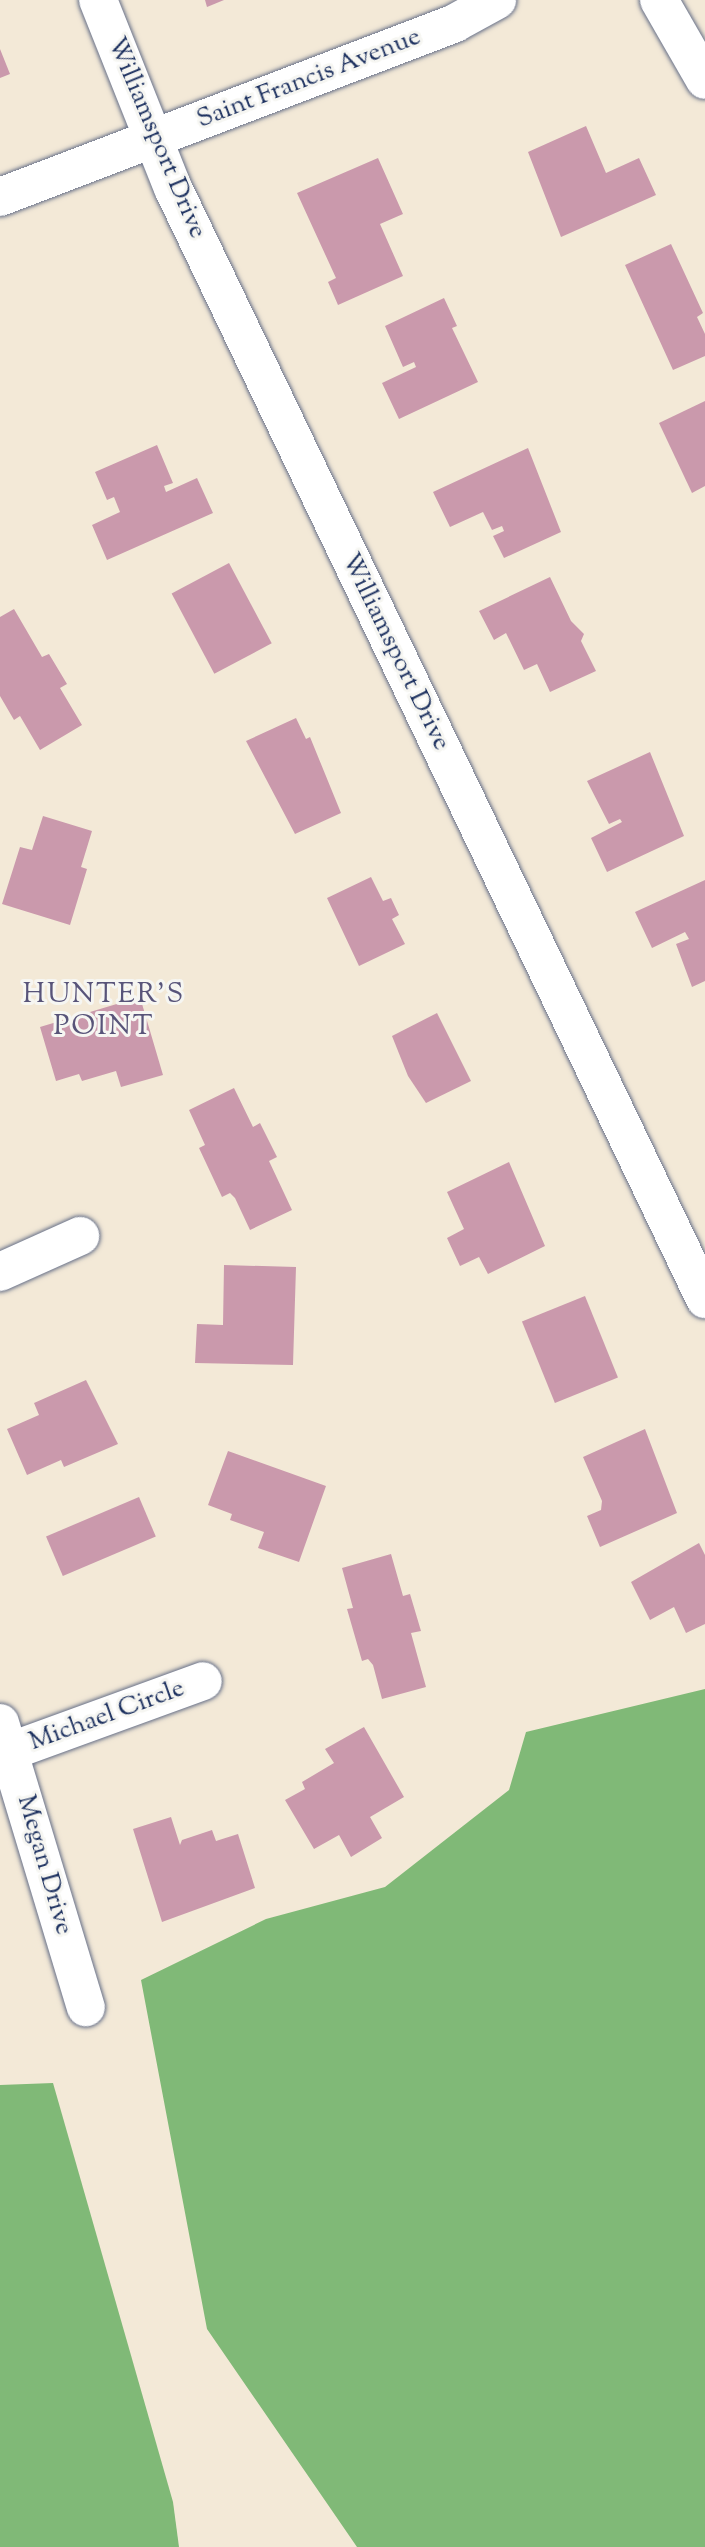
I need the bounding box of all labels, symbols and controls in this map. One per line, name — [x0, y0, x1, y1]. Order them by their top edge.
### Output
street label: Saint Francis Avenue — [193, 22, 425, 136]
street label: Williamsport Drive — [99, 33, 213, 243]
street label: Williamsport Drive — [334, 548, 456, 756]
district label: HUNTER'S POINT — [24, 978, 184, 1044]
street label: Michael Circle — [25, 1674, 189, 1758]
street label: Megan Drive — [9, 1792, 79, 1938]

